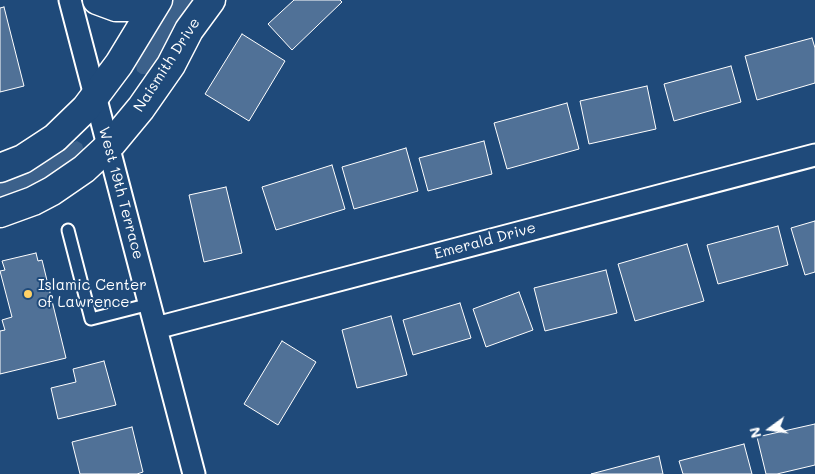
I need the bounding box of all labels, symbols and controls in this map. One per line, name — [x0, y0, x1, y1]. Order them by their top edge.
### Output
street label: Naismith Drive — [130, 15, 204, 115]
street label: West 19th Terrace — [95, 125, 147, 261]
street label: Emerald Drive — [432, 219, 538, 263]
place label: Islamic Center of Lawrence — [38, 276, 147, 311]
marker: Islamic Center of Lawrence — [22, 288, 34, 300]
north arrow — [745, 404, 795, 454]
text: N — [744, 425, 765, 440]

